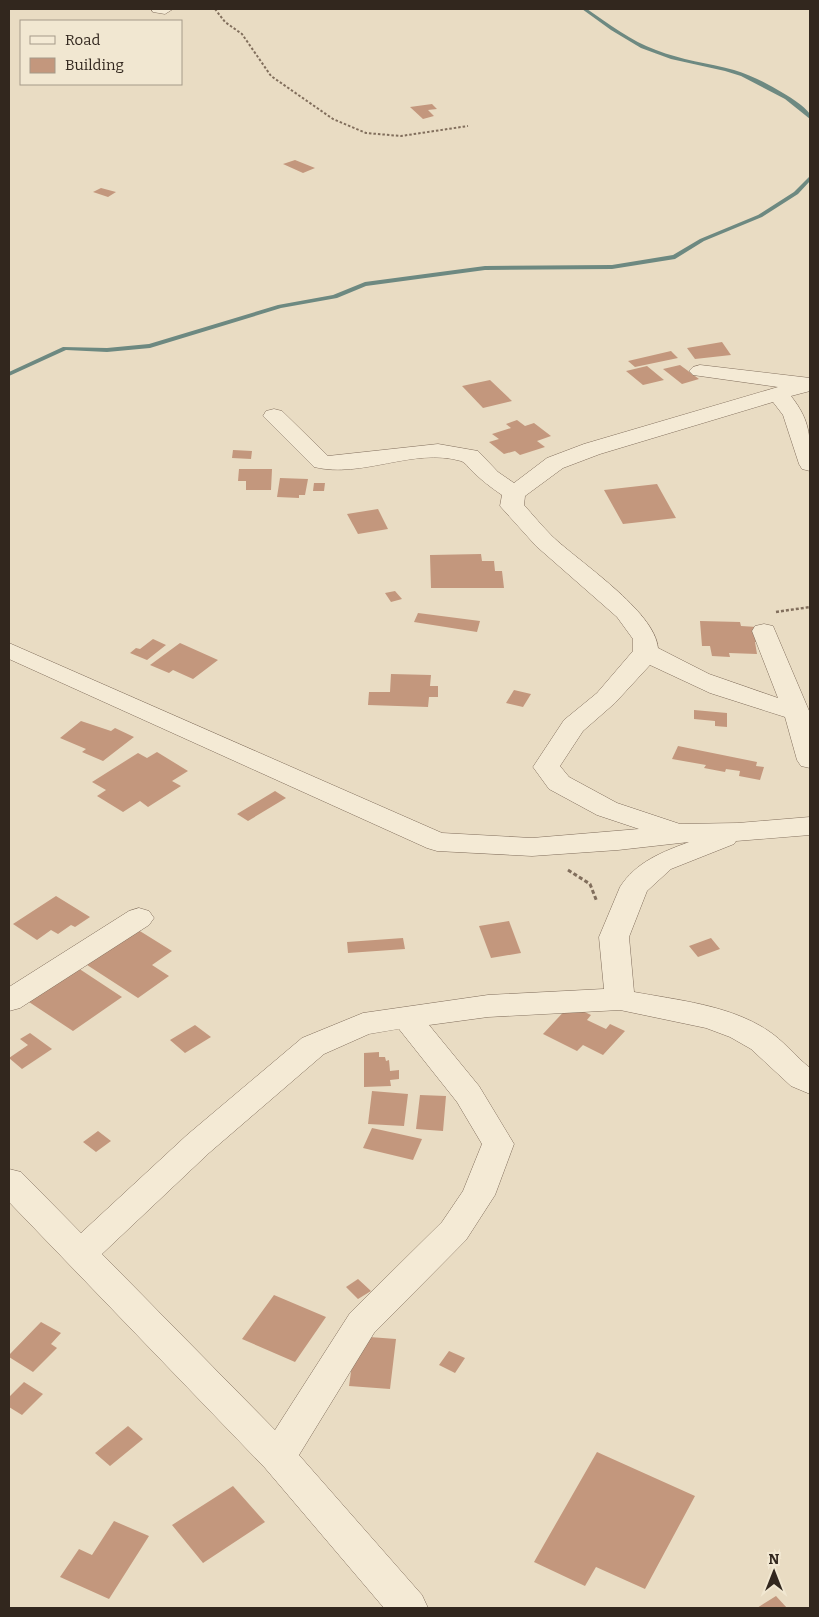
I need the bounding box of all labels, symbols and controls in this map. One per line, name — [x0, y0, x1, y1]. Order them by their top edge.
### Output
legend — [20, 20, 182, 85]
text: Road — [65, 31, 100, 49]
text: Building — [65, 56, 124, 74]
north arrow — [749, 1547, 799, 1597]
text: N — [769, 1551, 780, 1568]

